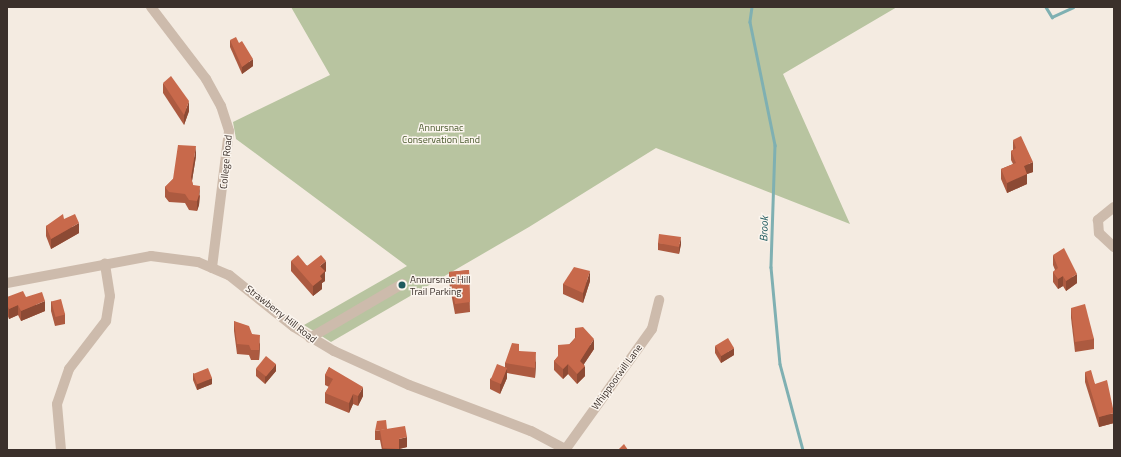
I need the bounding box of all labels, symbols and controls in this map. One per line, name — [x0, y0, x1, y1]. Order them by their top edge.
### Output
park label: Annursnac Conservation Land — [402, 121, 480, 144]
street label: College Road — [218, 134, 234, 190]
water label: Brook — [757, 216, 771, 242]
place label: Annursnac Hill Trail Parking — [410, 273, 471, 296]
marker: Annursnac Hill Trail Parking — [397, 280, 407, 290]
street label: Strawberry Hill Road — [243, 283, 319, 345]
street label: Whippoorwill Lane — [589, 342, 645, 412]

